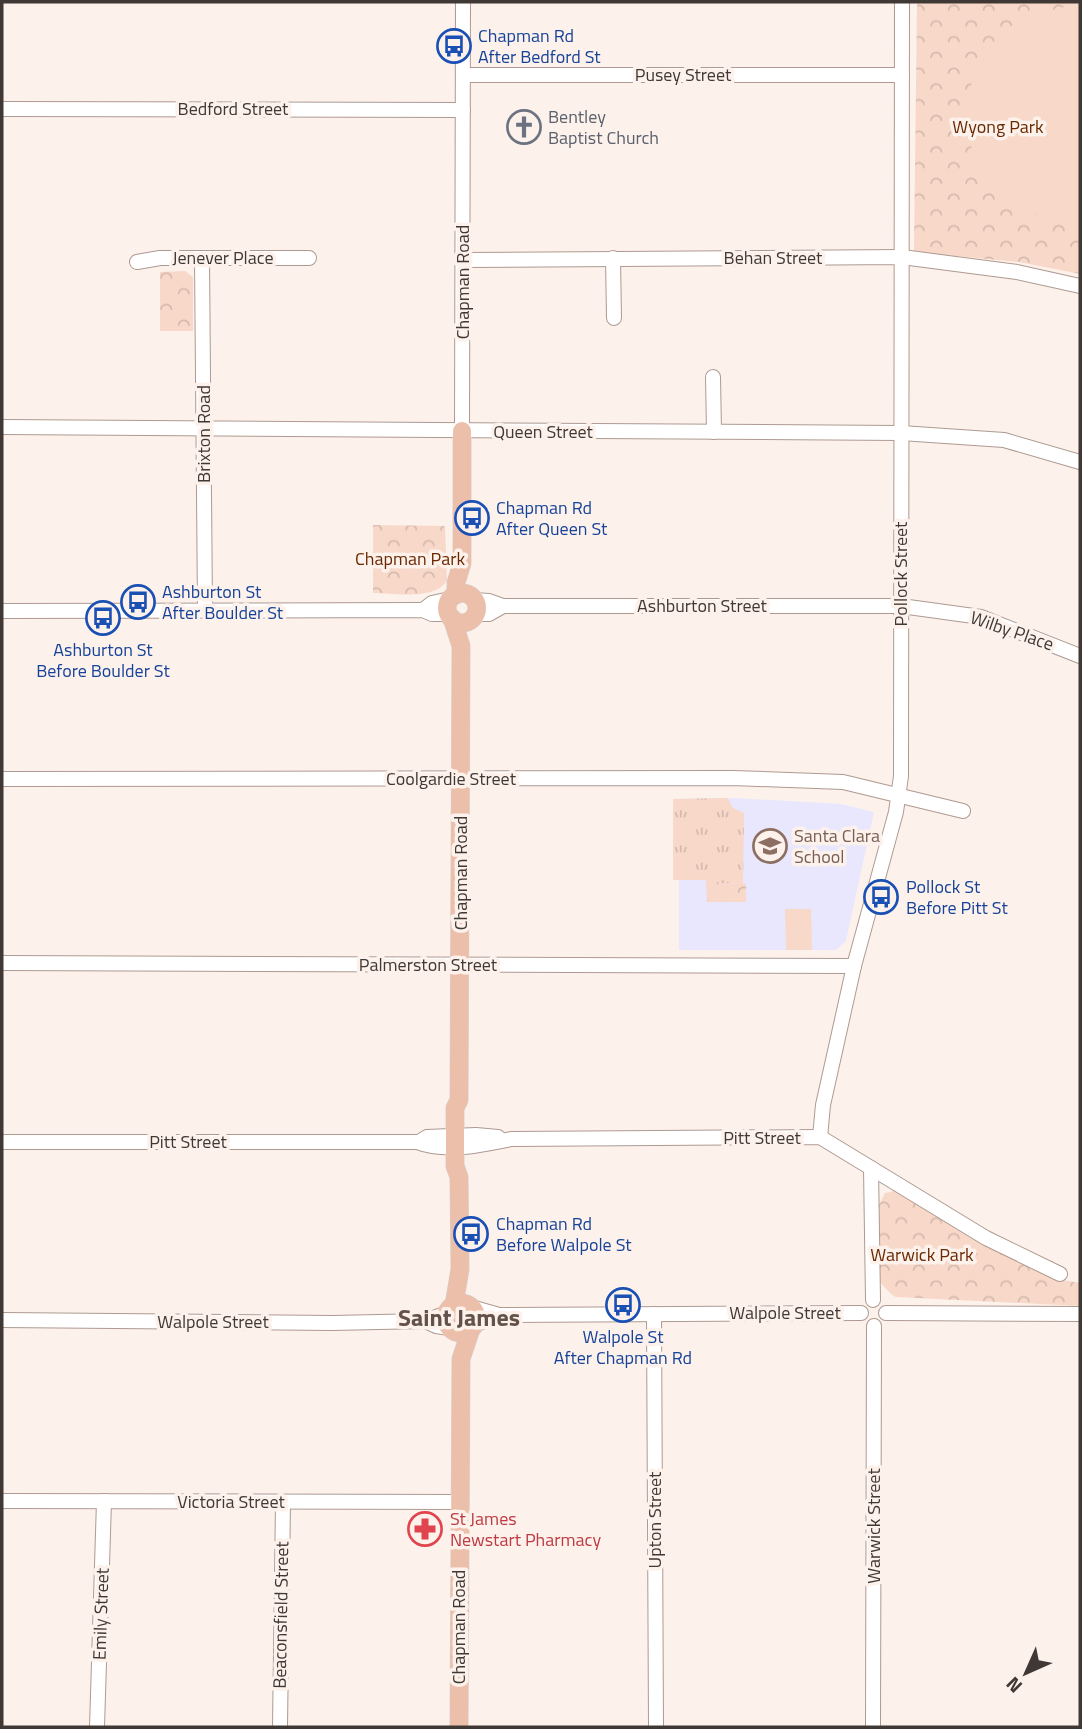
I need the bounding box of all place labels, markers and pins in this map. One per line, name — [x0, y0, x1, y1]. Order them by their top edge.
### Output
place label: Chapman Rd After Bedford St — [478, 22, 601, 70]
bus stop icon: Chapman Rd After Bedford St — [435, 27, 473, 65]
place label: Bentley Baptist Church — [548, 103, 659, 151]
church icon: Bentley Baptist Church — [505, 108, 543, 146]
place label: Chapman Rd After Queen St — [496, 494, 608, 542]
bus stop icon: Chapman Rd After Queen St — [453, 499, 491, 537]
place label: Ashburton St After Boulder St — [162, 578, 284, 626]
bus stop icon: Ashburton St After Boulder St — [119, 583, 157, 621]
bus stop icon: Ashburton St Before Boulder St — [84, 599, 122, 637]
place label: Ashburton St Before Boulder St — [36, 636, 170, 684]
place label: Santa Clara School — [794, 822, 880, 870]
school or university icon: Santa Clara School — [751, 827, 789, 865]
place label: Pollock St Before Pitt St — [906, 873, 1008, 921]
bus stop icon: Pollock St Before Pitt St — [862, 878, 900, 916]
place label: Chapman Rd Before Walpole St — [496, 1210, 632, 1258]
bus stop icon: Chapman Rd Before Walpole St — [452, 1215, 490, 1253]
bus stop icon: Walpole St After Chapman Rd — [604, 1286, 642, 1324]
place label: Walpole St After Chapman Rd — [554, 1323, 692, 1371]
place label: St James Newstart Pharmacy — [450, 1505, 601, 1553]
pharmacy icon: St James Newstart Pharmacy — [406, 1510, 444, 1548]

